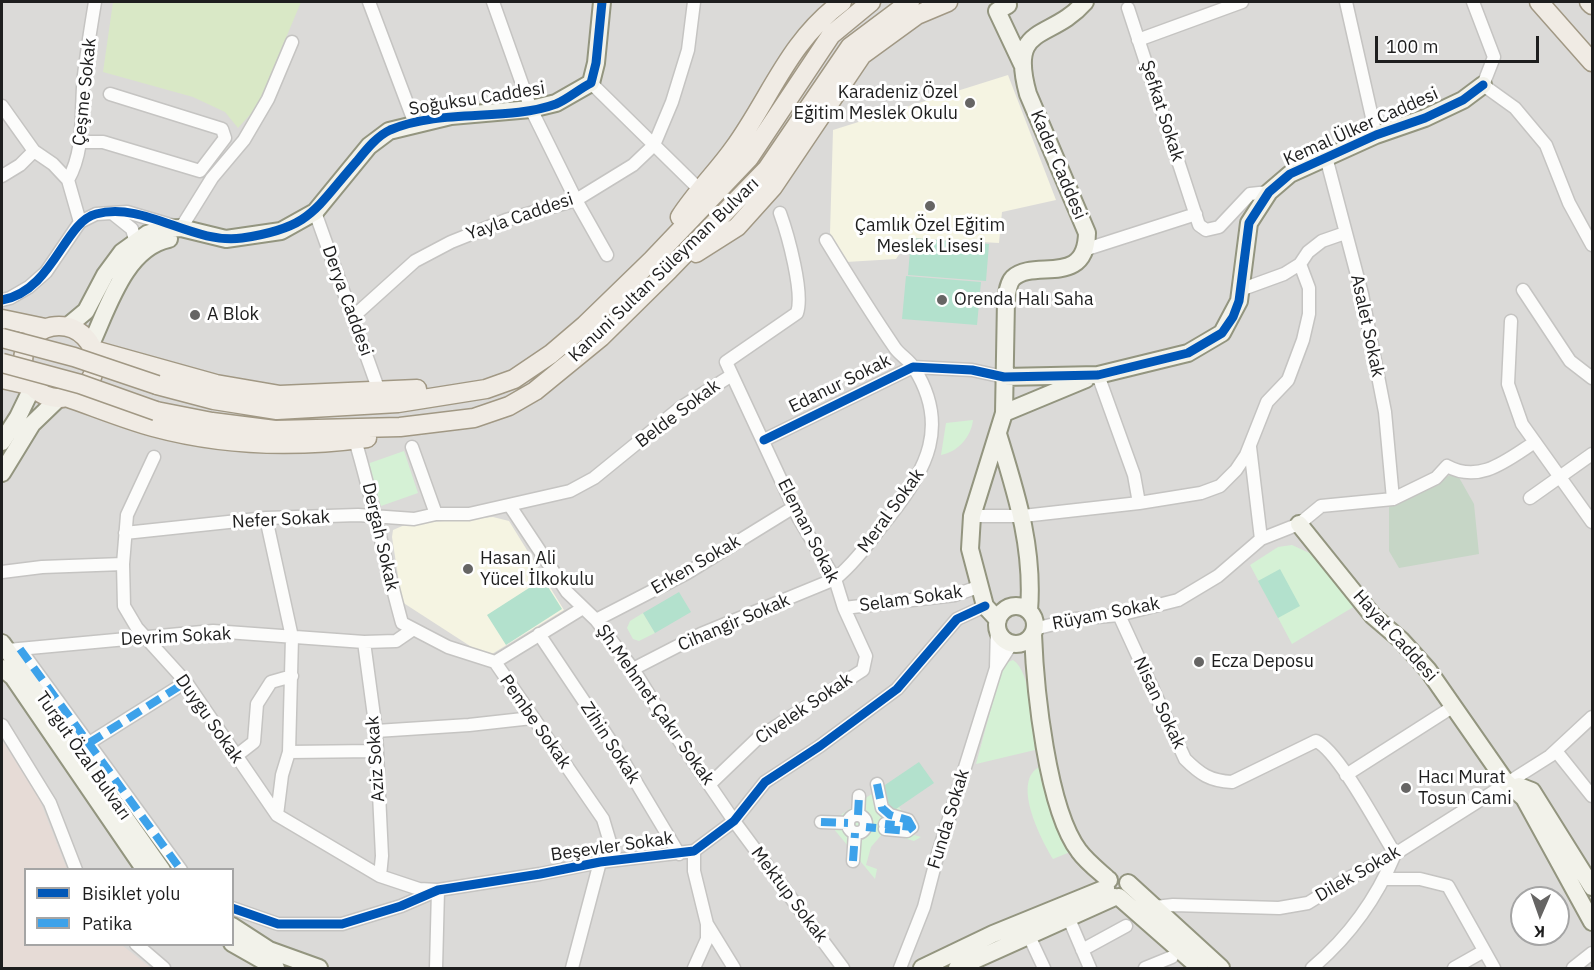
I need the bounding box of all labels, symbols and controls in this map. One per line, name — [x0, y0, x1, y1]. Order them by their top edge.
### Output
scale bar — [1378, 24, 1542, 62]
text: 100 m — [1386, 35, 1438, 58]
street label: Çeşme Sokak — [69, 37, 101, 147]
street label: Şefkat Sokak — [1136, 58, 1188, 164]
street label: Soğuksu Caddesi — [407, 78, 547, 120]
place label: Karadeniz Özel Eğitim Meslek Okulu — [794, 82, 958, 124]
street label: Kemal Ülker Caddesi — [1280, 83, 1442, 171]
marker: Karadeniz Özel Eğitim Meslek Okulu — [963, 96, 977, 110]
street label: Kader Caddesi — [1025, 107, 1091, 223]
street label: Kanuni Sultan Süleyman Bulvarı — [564, 173, 764, 367]
street label: Yayla Caddesi — [464, 189, 576, 245]
marker: Çamlık Özel Eğitim Meslek Lisesi — [923, 199, 937, 213]
place label: Çamlık Özel Eğitim Meslek Lisesi — [855, 215, 1005, 258]
street label: Derya Caddesi — [317, 243, 377, 359]
street label: Asalet Sokak — [1346, 273, 1388, 379]
place label: Orenda Halı Saha — [954, 289, 1094, 311]
marker: Orenda Halı Saha — [935, 293, 949, 307]
place label: A Blok — [207, 304, 259, 326]
marker: A Blok — [188, 308, 202, 322]
street label: Edanur Sokak — [786, 350, 894, 418]
street label: Belde Sokak — [632, 375, 724, 453]
street label: Meral Sokak — [853, 465, 929, 557]
street label: Eleman Sokak — [772, 475, 844, 587]
street label: Dergah Sokak — [357, 481, 403, 593]
street label: Nefer Sokak — [231, 507, 331, 533]
street label: Erken Sokak — [647, 531, 745, 599]
place label: Hasan Ali Yücel İlkokulu — [480, 548, 594, 590]
marker: Hasan Ali Yücel İlkokulu — [461, 562, 475, 576]
street label: Selam Sokak — [858, 581, 964, 617]
street label: Hayat Caddesi — [1348, 586, 1442, 686]
street label: Cihangir Sokak — [675, 590, 793, 656]
street label: Rüyam Sokak — [1050, 593, 1162, 635]
street label: Şh.Mehmet Çakır Sokak — [591, 621, 719, 789]
street label: Devrim Sokak — [120, 623, 232, 651]
place label: Ecza Deposu — [1211, 651, 1314, 673]
street label: Nisan Sokak — [1128, 654, 1190, 752]
marker: Ecza Deposu — [1192, 655, 1206, 669]
street label: Civelek Sokak — [752, 669, 856, 749]
street label: Duygu Sokak — [170, 670, 248, 768]
street label: Pembe Sokak — [495, 671, 575, 773]
street label: Turgut Özal Bulvarı — [31, 688, 135, 824]
street label: Zihin Sokak — [576, 698, 644, 788]
street label: Aziz Sokak — [362, 715, 390, 803]
street label: Funda Sokak — [924, 766, 974, 872]
place label: Hacı Murat Tosun Cami — [1418, 767, 1512, 810]
marker: Hacı Murat Tosun Cami — [1399, 781, 1413, 795]
street label: Beşevler Sokak — [549, 828, 675, 866]
street label: Dilek Sokak — [1312, 841, 1404, 907]
street label: Mektup Sokak — [746, 843, 832, 947]
legend — [24, 868, 234, 946]
text: Bisiklet yolu — [82, 882, 180, 905]
north arrow — [1510, 886, 1570, 946]
text: Patika — [82, 912, 132, 935]
text: K — [1534, 922, 1545, 942]

